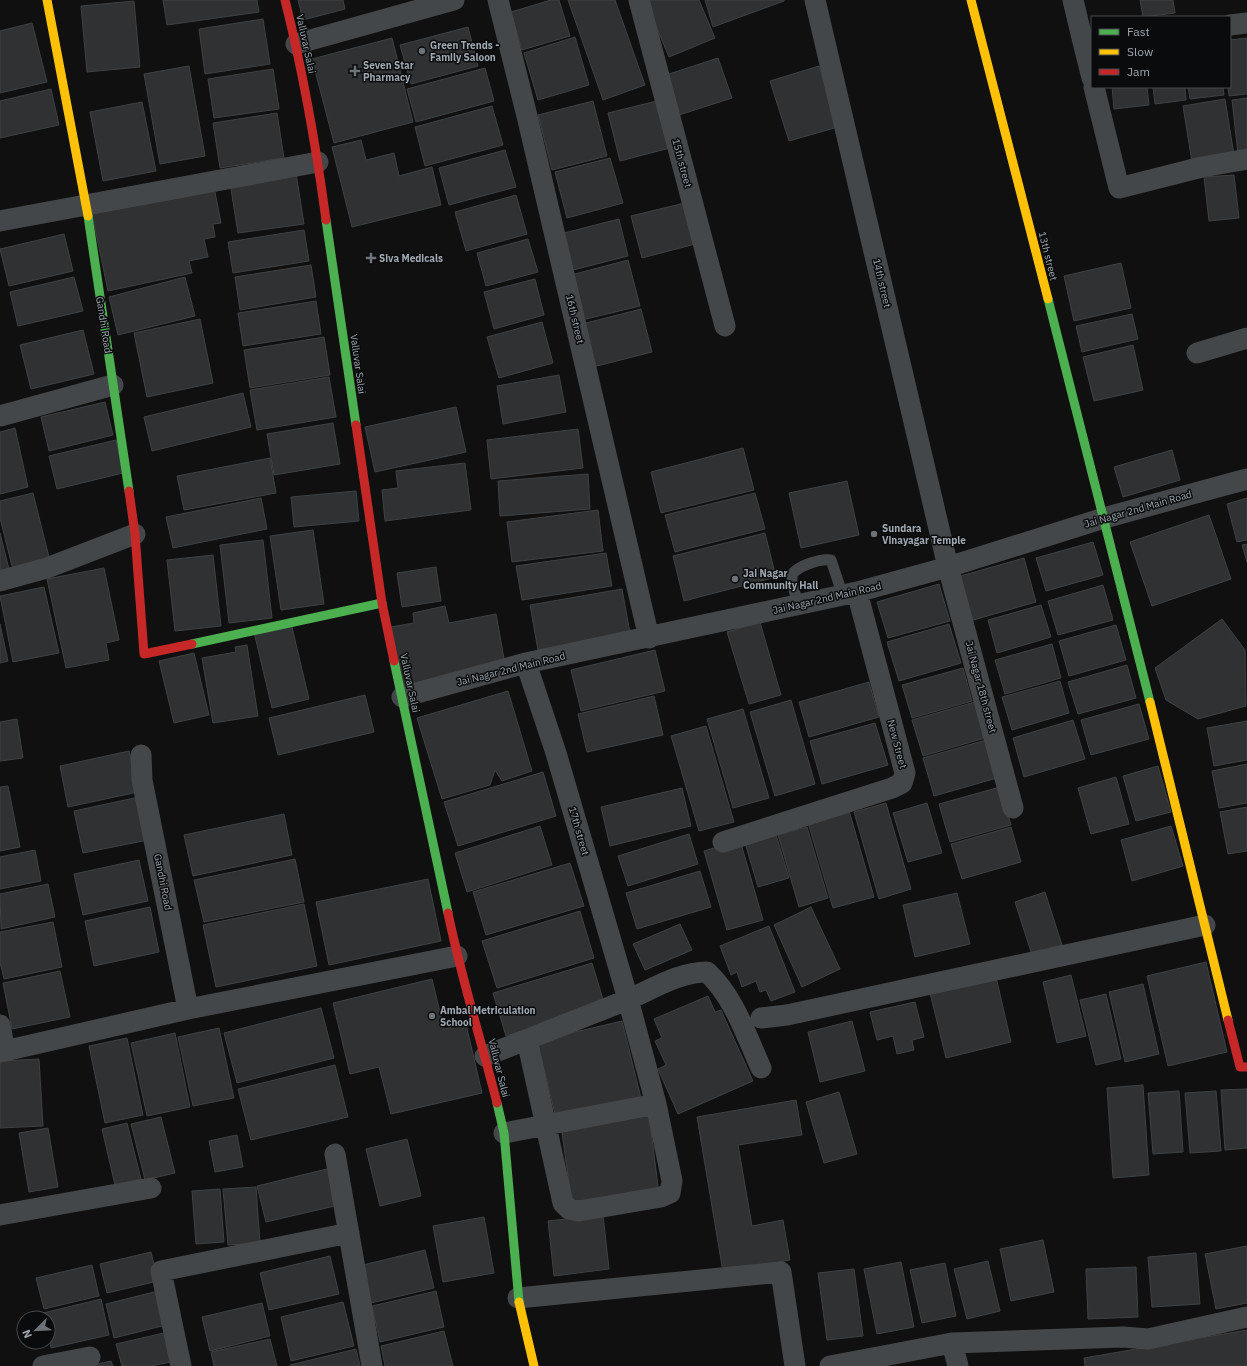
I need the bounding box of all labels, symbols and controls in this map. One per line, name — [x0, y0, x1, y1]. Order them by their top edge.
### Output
street label: Valluvar Salai — [293, 13, 319, 75]
legend — [1091, 16, 1231, 88]
text: Fast — [1127, 24, 1150, 39]
place label: Green Trends - Family Saloon — [430, 39, 499, 64]
text: Slow — [1127, 44, 1153, 59]
marker: Green Trends - Family Saloon — [417, 46, 427, 56]
place label: Seven Star Pharmacy — [363, 59, 414, 84]
text: Jam — [1127, 64, 1150, 79]
marker: Seven Star Pharmacy — [350, 66, 360, 76]
street label: 15th street — [669, 137, 695, 189]
street label: 13th street — [1036, 230, 1060, 282]
place label: Siva Medicals — [379, 252, 443, 265]
marker: Siva Medicals — [366, 253, 376, 263]
street label: 14th street — [870, 257, 894, 309]
street label: 16th street — [563, 293, 587, 345]
street label: Gandhi Road — [93, 296, 115, 354]
street label: Valluvar Salai — [347, 333, 369, 395]
street label: Jai Nagar 2nd Main Road — [1083, 487, 1193, 531]
place label: Sundara Vinayagar Temple — [882, 522, 966, 547]
marker: Sundara Vinayagar Temple — [869, 529, 879, 539]
place label: Jai Nagar Community Hall — [743, 567, 818, 592]
marker: Jai Nagar Community Hall — [730, 574, 740, 584]
street label: Jai Nagar 2nd Main Road — [771, 579, 883, 617]
street label: Jai Nagar 18th street — [963, 640, 1000, 735]
street label: Jai Nagar 2nd Main Road — [455, 649, 567, 689]
street label: Valluvar Salai — [397, 652, 423, 714]
street label: New Street — [884, 718, 910, 770]
street label: 17th street — [566, 805, 592, 857]
street label: Gandhi Road — [151, 853, 175, 911]
place label: Ambal Metriculation School — [440, 1004, 536, 1029]
marker: Ambal Metriculation School — [427, 1011, 437, 1021]
street label: Valluvar Salai — [485, 1037, 513, 1099]
north arrow — [16, 1310, 56, 1350]
text: N — [19, 1328, 35, 1341]

